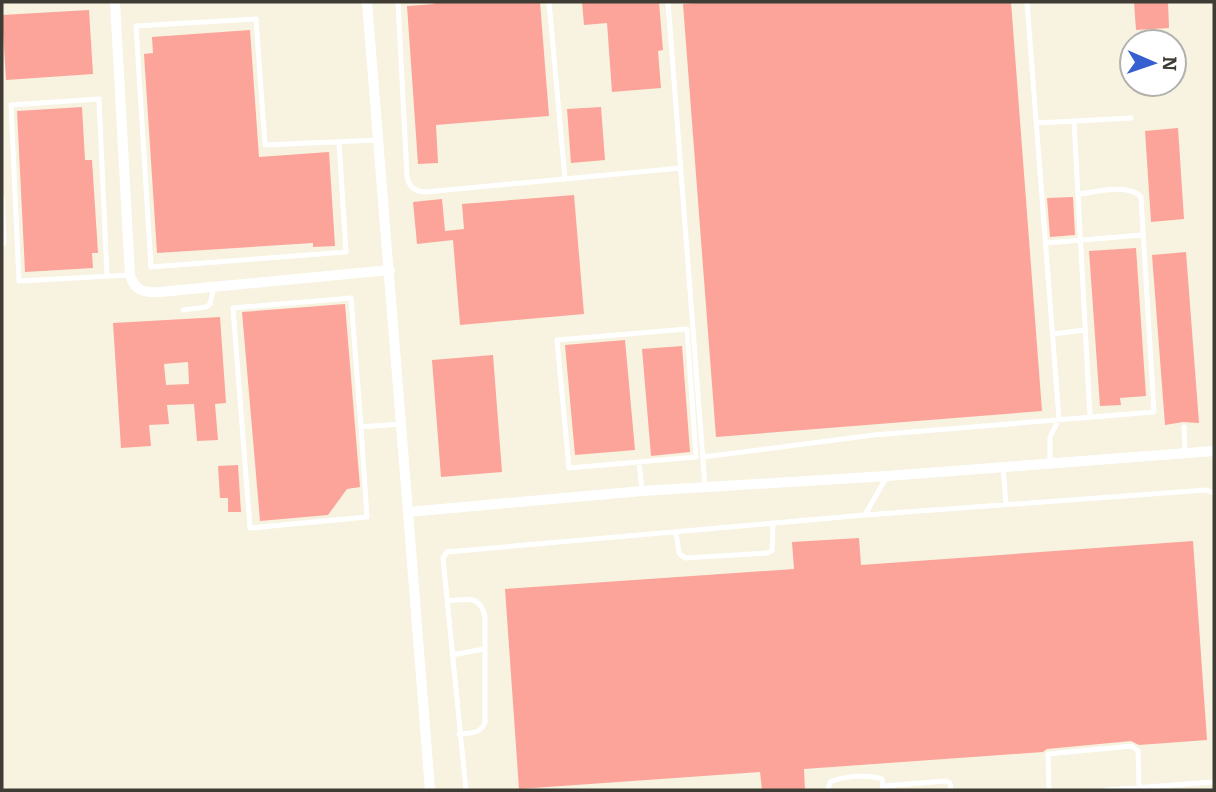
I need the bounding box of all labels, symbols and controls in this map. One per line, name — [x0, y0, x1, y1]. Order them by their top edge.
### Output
north arrow — [1118, 28, 1188, 98]
text: N — [1158, 56, 1181, 72]

